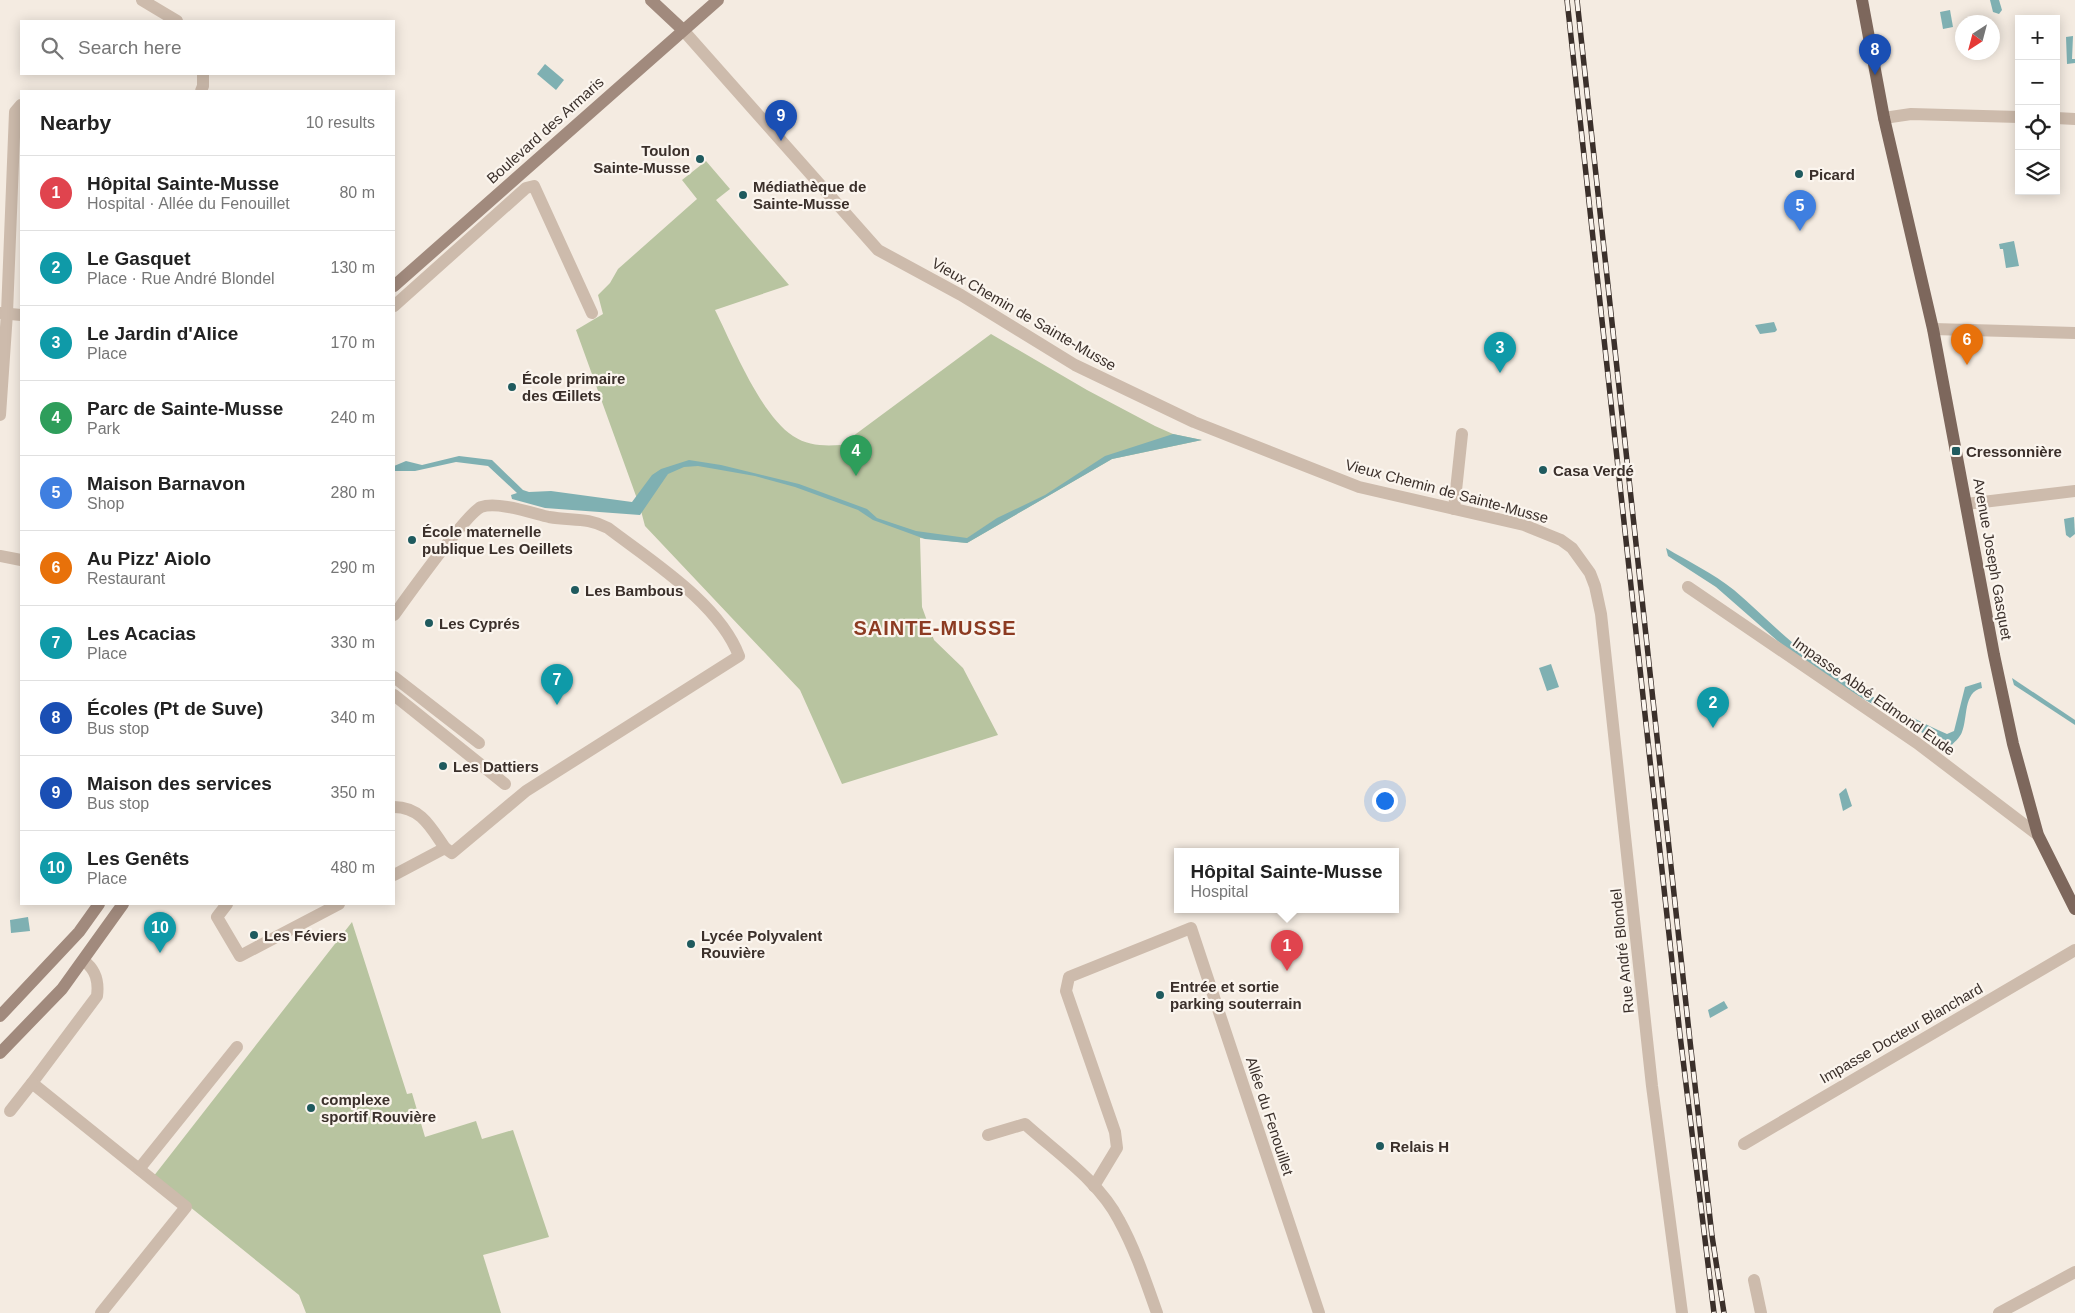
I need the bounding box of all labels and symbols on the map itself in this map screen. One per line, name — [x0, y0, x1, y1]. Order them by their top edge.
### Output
north arrow — [1955, 15, 2000, 60]
pin: 8 — [1859, 34, 1891, 75]
street label: Boulevard des Armaris — [483, 73, 607, 187]
pin: 9 — [765, 100, 797, 141]
place label: Toulon Sainte-Musse — [593, 142, 690, 176]
marker: Toulon Sainte-Musse — [694, 153, 706, 165]
place label: Picard — [1809, 166, 1855, 183]
marker: Picard — [1793, 168, 1805, 180]
place label: Médiathèque de Sainte-Musse — [753, 178, 866, 212]
marker: Médiathèque de Sainte-Musse — [737, 189, 749, 201]
pin: 5 — [1784, 190, 1816, 231]
street label: Vieux Chemin de Sainte-Musse — [929, 254, 1119, 374]
pin: 6 — [1951, 324, 1983, 365]
pin: 3 — [1484, 332, 1516, 373]
place label: École primaire des Œillets — [522, 370, 625, 404]
marker: École primaire des Œillets — [506, 381, 518, 393]
pin: 4 — [840, 435, 872, 476]
place label: Cressonnière — [1966, 443, 2062, 460]
marker: Cressonnière — [1950, 445, 1962, 457]
street label: Vieux Chemin de Sainte-Musse — [1343, 456, 1551, 526]
place label: Casa Verdé — [1553, 462, 1634, 479]
marker: Casa Verdé — [1537, 464, 1549, 476]
street label: Avenue Joseph Gasquet — [1970, 477, 2016, 642]
place label: École maternelle publique Les Oeillets — [422, 523, 573, 557]
marker: École maternelle publique Les Oeillets — [406, 534, 418, 546]
place label: Les Bambous — [585, 582, 683, 599]
marker: Les Bambous — [569, 584, 581, 596]
place label: Les Cyprés — [439, 615, 520, 632]
marker: Les Cyprés — [423, 617, 435, 629]
district label: SAINTE-MUSSE — [853, 617, 1017, 639]
street label: Impasse Abbé Edmond Eude — [1790, 633, 1958, 759]
pin: 7 — [541, 664, 573, 705]
pin: 2 — [1697, 687, 1729, 728]
place label: Les Dattiers — [453, 758, 539, 775]
marker: Les Dattiers — [437, 760, 449, 772]
your location — [1372, 788, 1398, 814]
street label: Rue André Blondel — [1607, 888, 1637, 1014]
pin: 10 — [144, 912, 176, 953]
place label: Les Féviers — [264, 927, 347, 944]
place label: Lycée Polyvalent Rouvière — [701, 927, 822, 961]
marker: Les Féviers — [248, 929, 260, 941]
pin: 1 — [1271, 930, 1303, 971]
marker: Lycée Polyvalent Rouvière — [685, 938, 697, 950]
place label: Entrée et sortie parking souterrain — [1170, 978, 1302, 1012]
street label: Impasse Docteur Blanchard — [1817, 979, 1985, 1087]
marker: Entrée et sortie parking souterrain — [1154, 989, 1166, 1001]
street label: Allée du Fenouillet — [1243, 1055, 1297, 1178]
place label: complexe sportif Rouvière — [321, 1091, 436, 1125]
marker: complexe sportif Rouvière — [305, 1102, 317, 1114]
place label: Relais H — [1390, 1138, 1449, 1155]
marker: Relais H — [1374, 1140, 1386, 1152]

